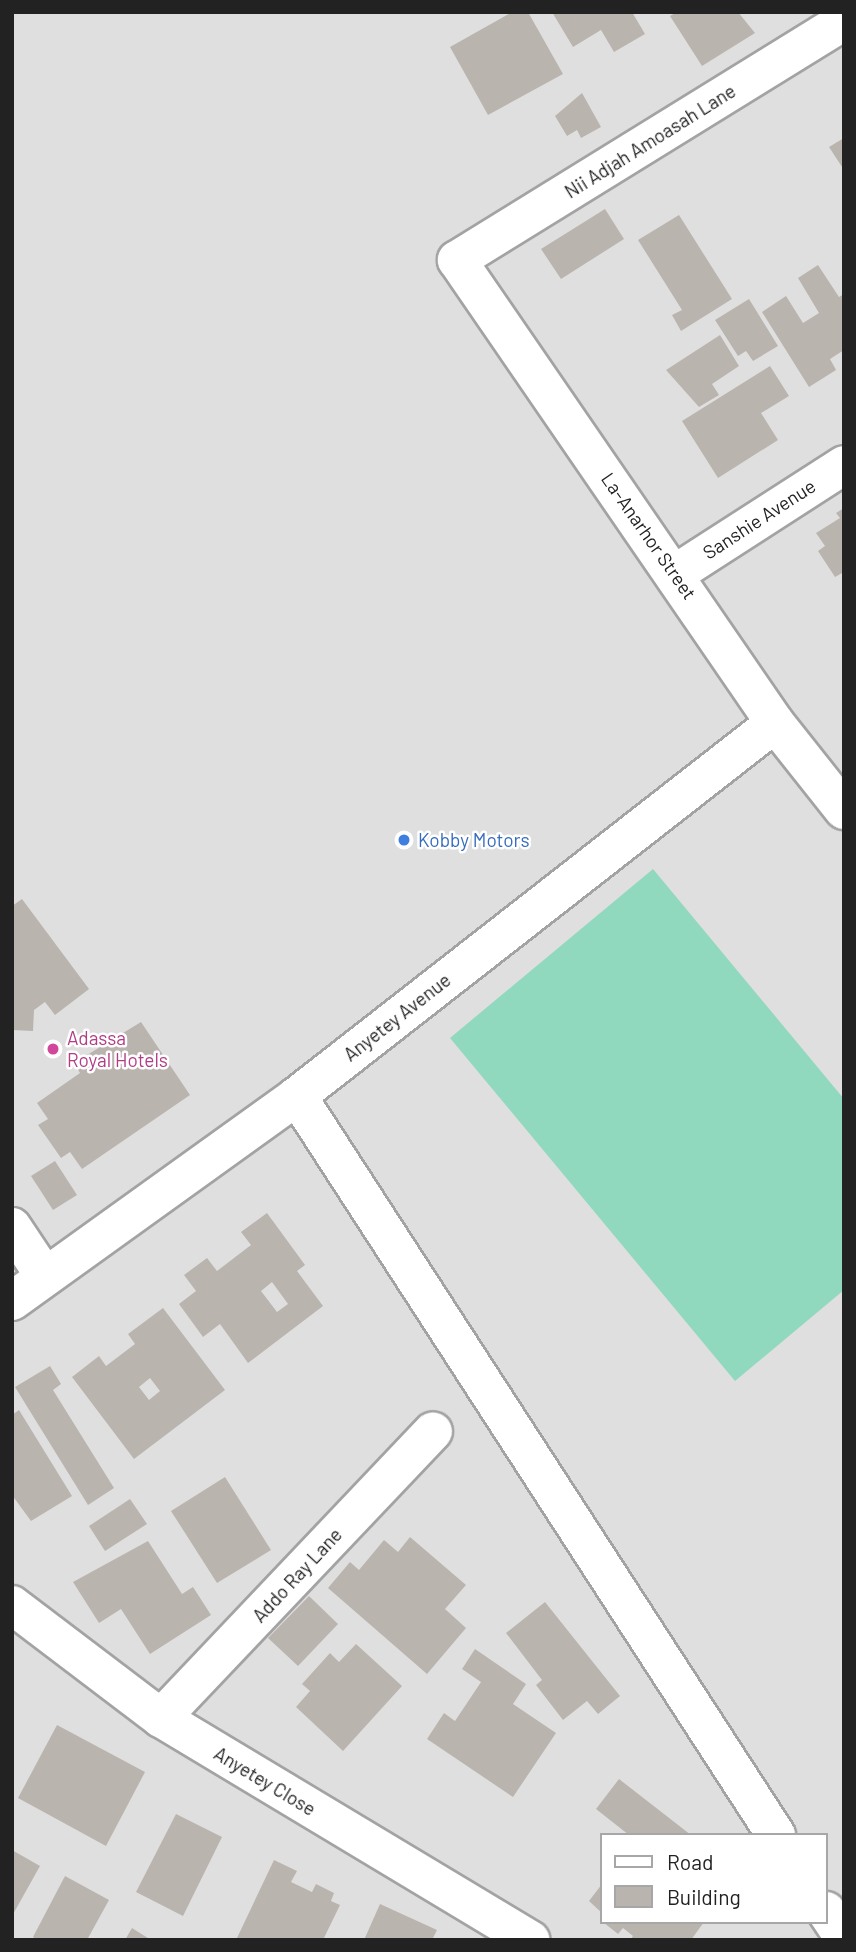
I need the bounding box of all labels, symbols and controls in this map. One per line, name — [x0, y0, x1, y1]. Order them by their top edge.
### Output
street label: Nii Adjah Amoasah Lane — [560, 79, 740, 203]
street label: La-Anarhor Street — [597, 468, 701, 604]
street label: Sanshie Avenue — [698, 474, 820, 564]
place label: Kobby Motors — [418, 829, 530, 851]
marker: Kobby Motors — [396, 832, 412, 848]
street label: Anyetey Avenue — [339, 968, 455, 1066]
place label: Adassa Royal Hotels — [67, 1027, 168, 1071]
marker: Adassa Royal Hotels — [45, 1041, 61, 1057]
street label: Addo Ray Lane — [248, 1523, 346, 1627]
street label: Anyetey Close — [210, 1742, 320, 1820]
legend — [600, 1833, 828, 1924]
text: Road — [667, 1849, 713, 1874]
text: Building — [667, 1884, 741, 1909]

